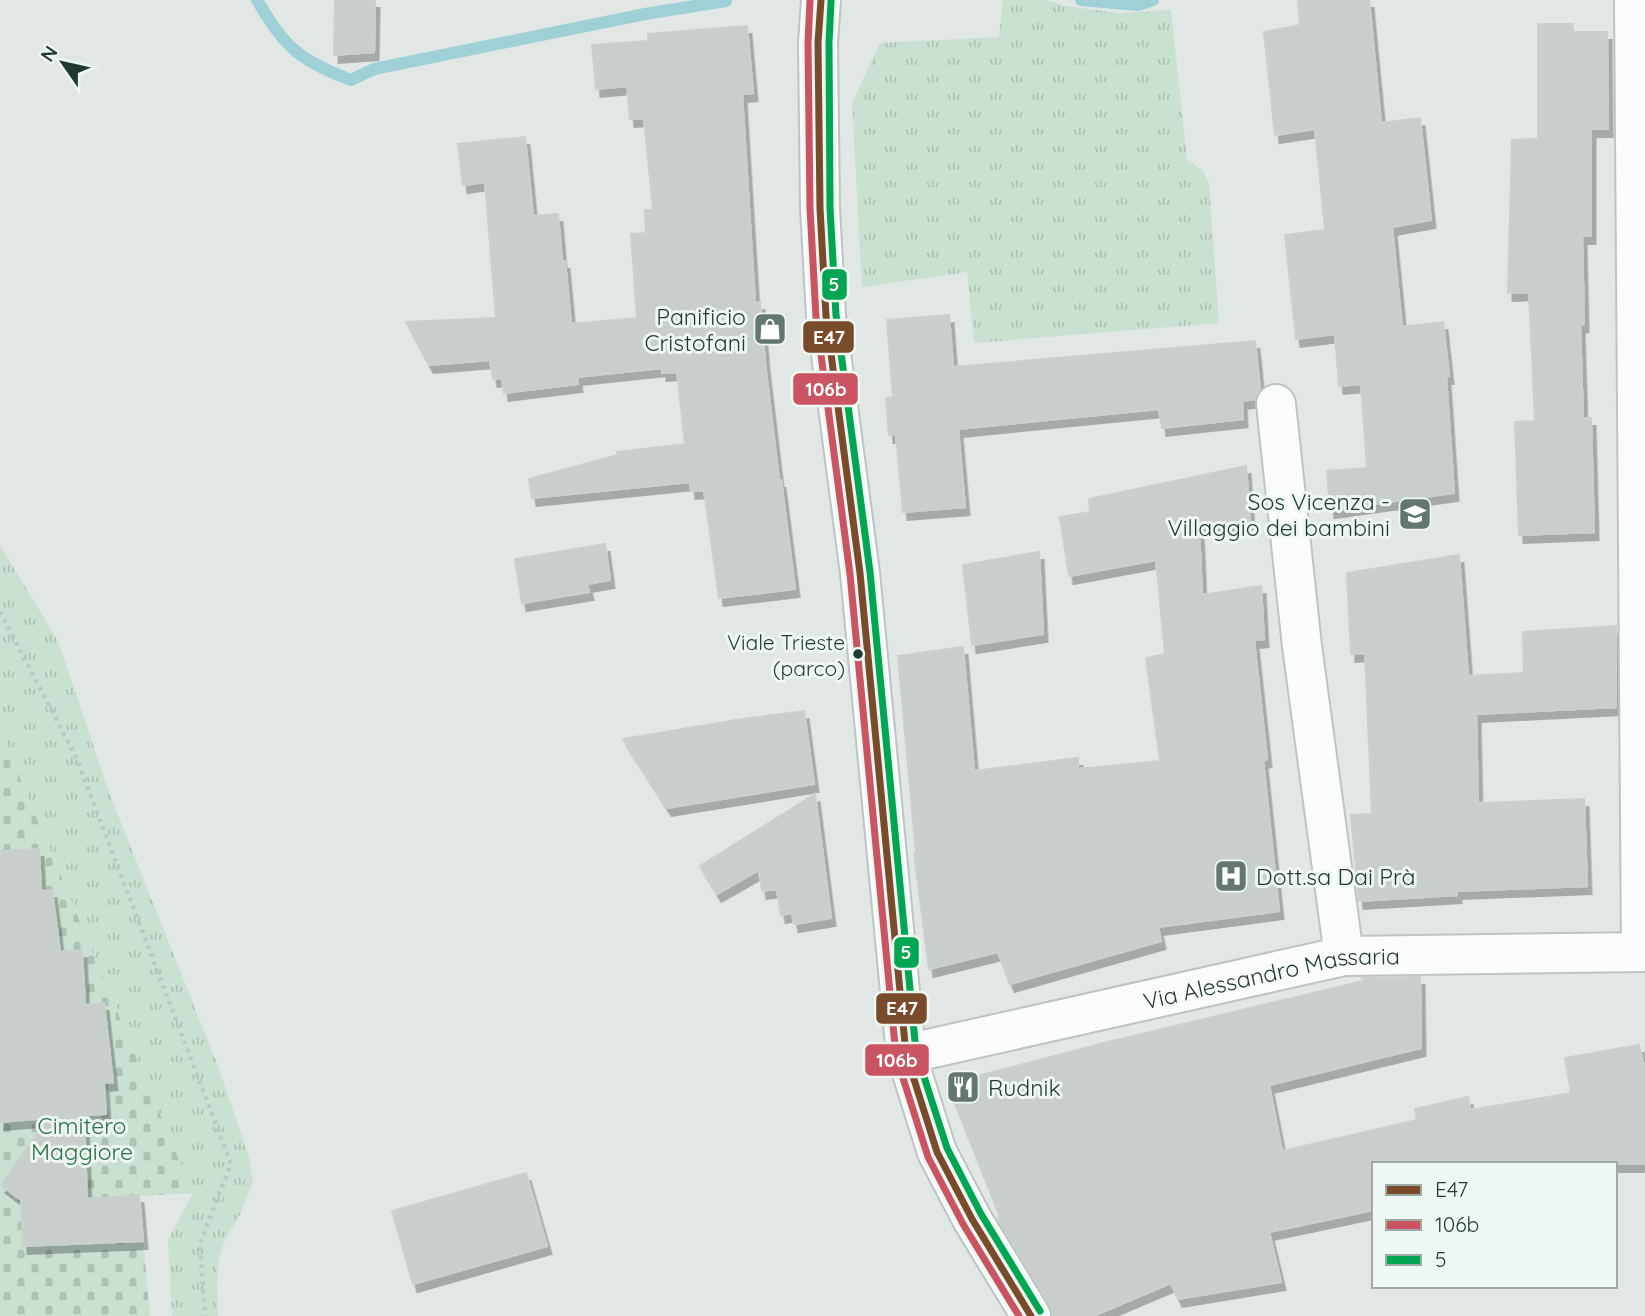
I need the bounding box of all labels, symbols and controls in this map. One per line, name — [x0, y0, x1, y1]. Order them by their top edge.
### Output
north arrow — [28, 28, 98, 98]
text: N — [35, 41, 63, 66]
line badge: 5 — [821, 268, 848, 301]
text: 5 — [829, 272, 839, 296]
place label: Panificio Cristofani — [644, 302, 746, 357]
shop icon: Panificio Cristofani — [751, 310, 789, 348]
line badge: E47 — [802, 320, 855, 354]
text: E47 — [813, 325, 845, 349]
line badge: 106b — [792, 372, 859, 406]
text: 106b — [805, 377, 847, 401]
place label: Sos Vicenza - Villaggio dei bambini — [1167, 487, 1390, 542]
school or university icon: Sos Vicenza - Villaggio dei bambini — [1396, 495, 1434, 533]
place label: Viale Trieste (parco) — [727, 629, 845, 681]
marker: Viale Trieste (parco) — [851, 647, 865, 661]
hospital icon: Dott.sa Dai Prà — [1212, 857, 1250, 895]
place label: Dott.sa Dai Prà — [1256, 862, 1415, 891]
line badge: 5 — [893, 936, 920, 969]
text: 5 — [901, 940, 911, 964]
street label: Via Alessandro Massaria — [1140, 941, 1400, 1015]
line badge: E47 — [875, 992, 928, 1025]
text: E47 — [886, 996, 918, 1020]
line badge: 106b — [864, 1043, 930, 1077]
text: 106b — [876, 1048, 918, 1072]
restaurant icon: Rudnik — [944, 1068, 982, 1106]
place label: Rudnik — [988, 1073, 1061, 1102]
park label: Cimitero Maggiore — [31, 1111, 133, 1166]
legend — [1372, 1162, 1617, 1288]
text: E47 — [1435, 1176, 1468, 1202]
text: 106b — [1435, 1211, 1479, 1237]
text: 5 — [1435, 1246, 1446, 1272]

